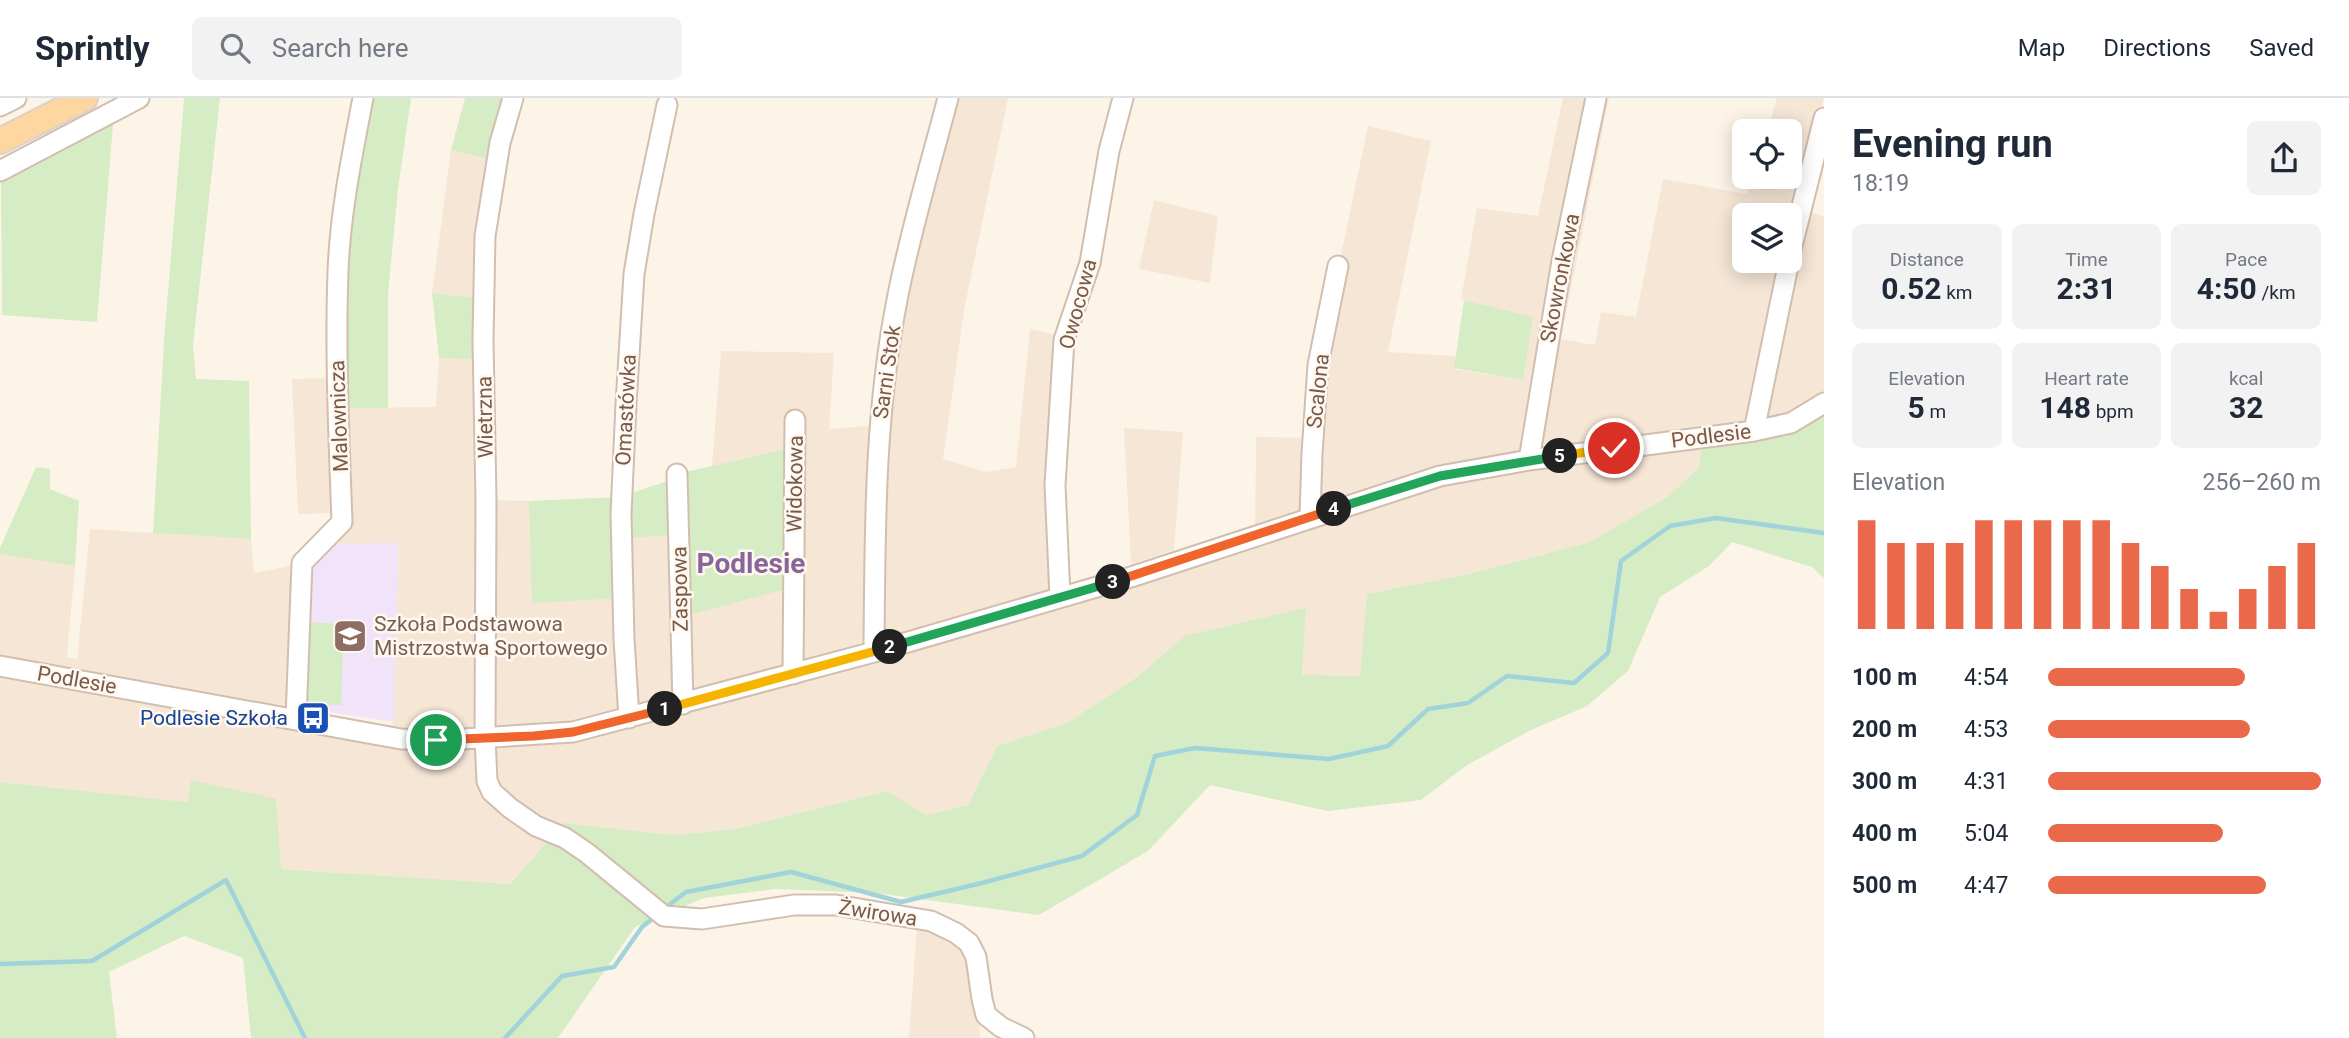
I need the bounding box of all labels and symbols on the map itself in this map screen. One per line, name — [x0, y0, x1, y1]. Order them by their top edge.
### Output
street label: Skowronkowa — [1536, 211, 1584, 345]
street label: Owocowa — [1054, 256, 1102, 352]
street label: Sarni Stok — [869, 323, 906, 421]
street label: Scalona — [1302, 352, 1334, 430]
street label: Omastówka — [611, 354, 641, 466]
street label: Malownicza — [325, 360, 353, 472]
street label: Wietrzna — [472, 376, 498, 458]
pin — [1584, 418, 1644, 478]
street label: Podlesie — [1670, 419, 1752, 453]
street label: Widokowa — [782, 435, 808, 533]
pin: 5 — [1542, 438, 1578, 474]
pin: 4 — [1316, 492, 1352, 526]
street label: Zaspowa — [667, 546, 693, 632]
district label: Podlesie — [697, 547, 805, 580]
pin: 3 — [1096, 564, 1130, 600]
place label: Szkoła Podstawowa Mistrzostwa Sportowego — [374, 612, 608, 660]
school or university icon: Szkoła Podstawowa Mistrzostwa Sportowego — [331, 617, 369, 655]
pin: 2 — [872, 630, 908, 664]
street label: Podlesie — [35, 661, 119, 699]
pin: 1 — [648, 692, 682, 726]
bus stop icon: Podlesie Szkoła — [294, 699, 332, 737]
place label: Podlesie Szkoła — [140, 706, 288, 730]
pin — [406, 710, 466, 770]
street label: Żwirowa — [837, 895, 919, 931]

